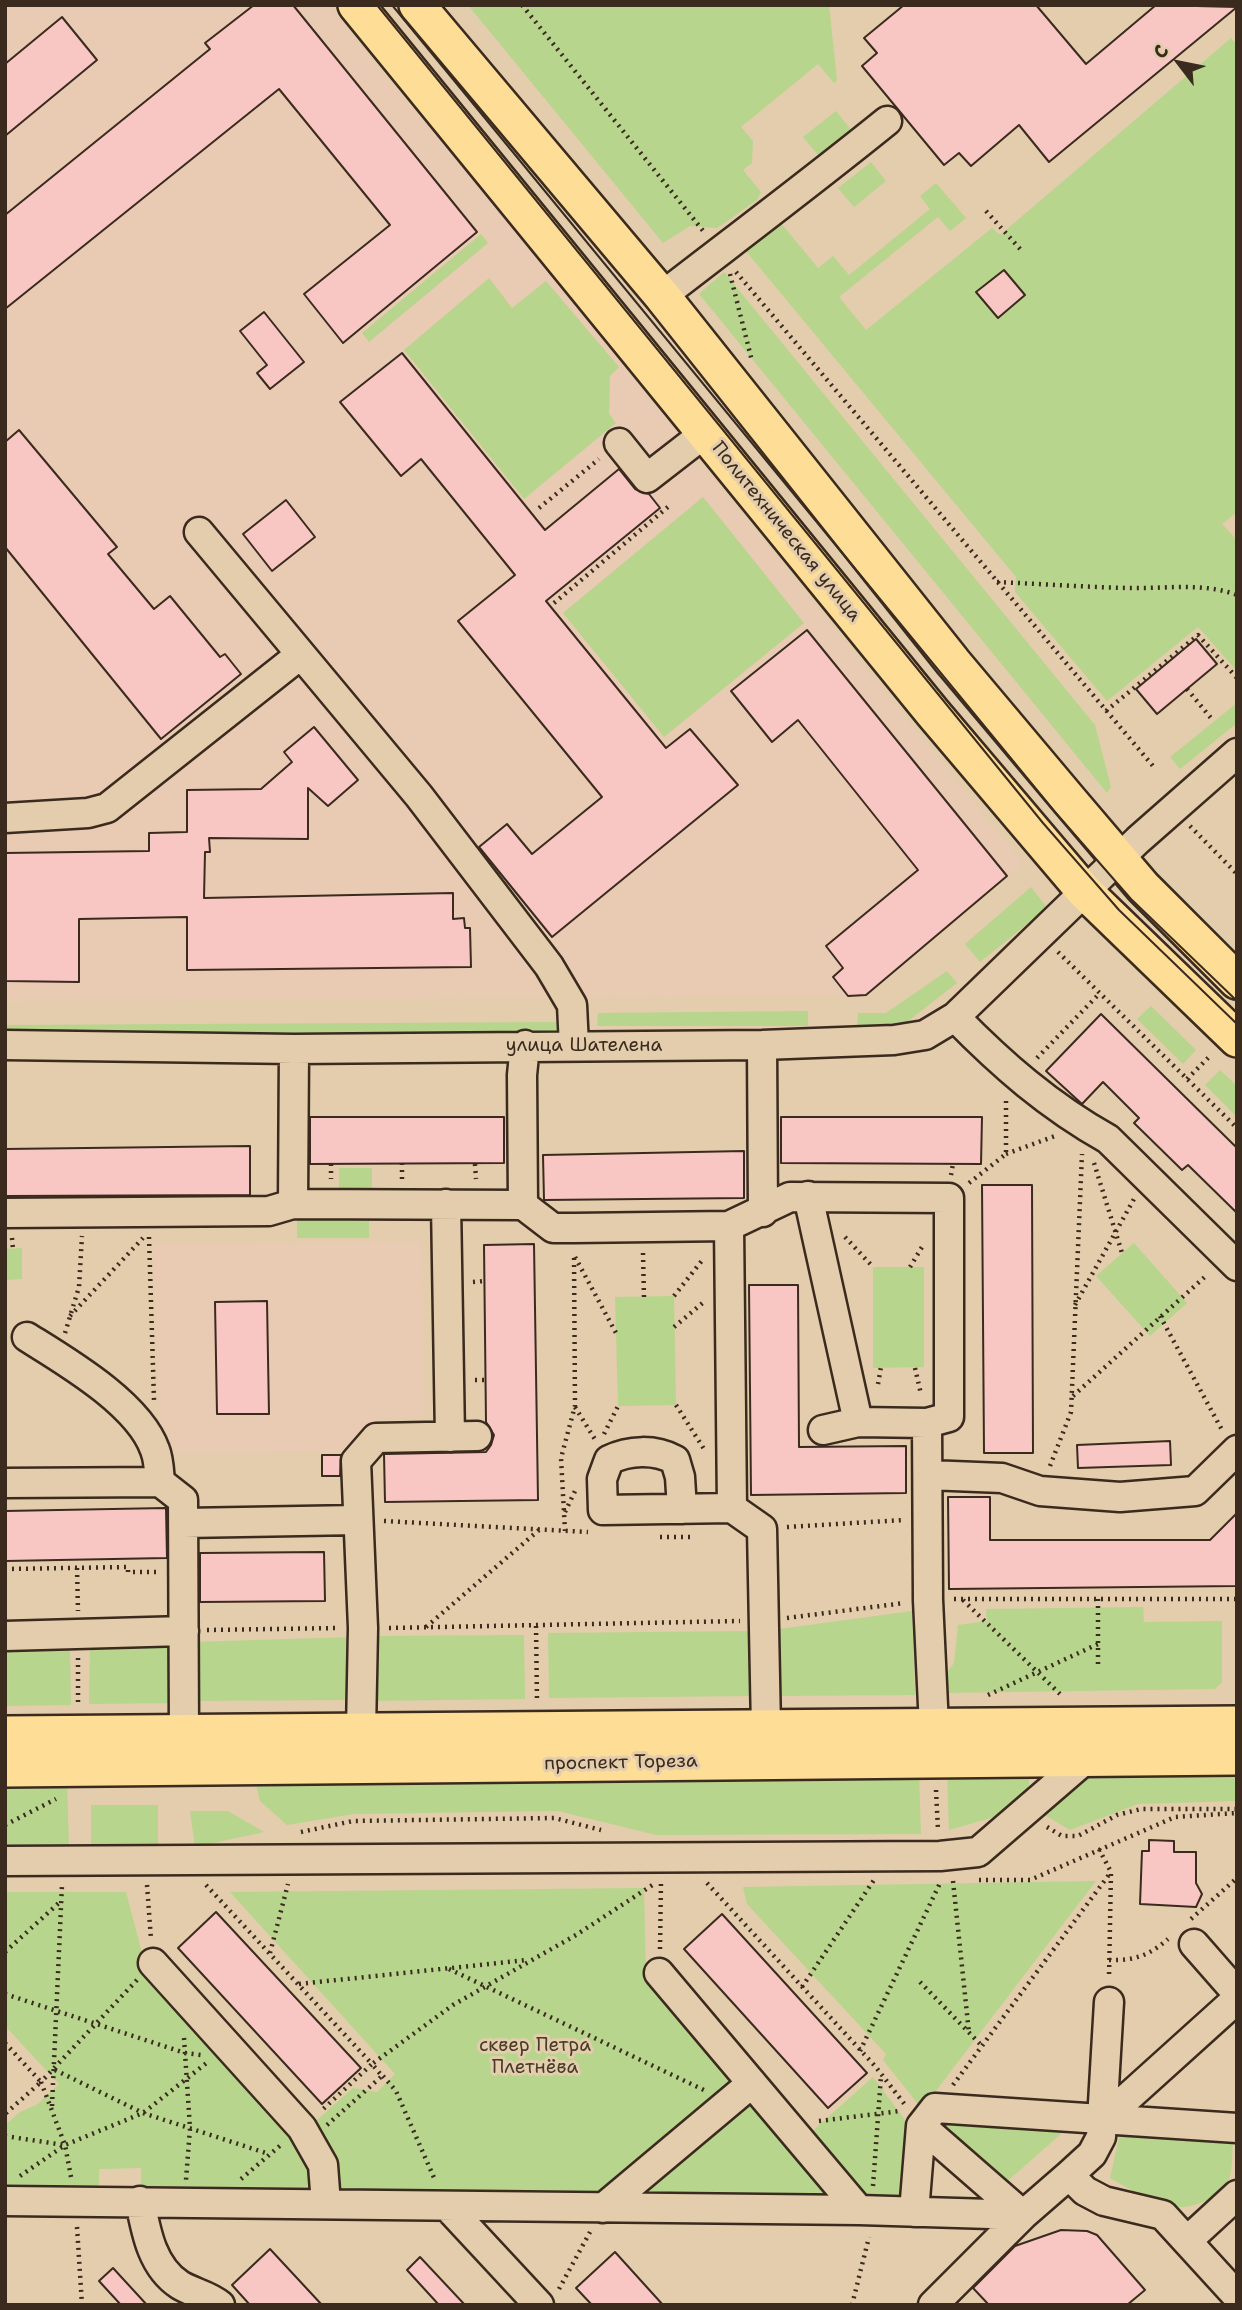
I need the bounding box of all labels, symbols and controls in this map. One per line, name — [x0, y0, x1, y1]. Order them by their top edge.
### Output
north arrow — [1144, 28, 1214, 98]
text: С — [1147, 40, 1174, 63]
street label: Политехническая улица — [706, 438, 866, 626]
street label: улица Шателена — [506, 1035, 662, 1057]
street label: проспект Тореза — [544, 1750, 698, 1776]
park label: сквер Петра Плетнёва — [479, 2035, 591, 2079]

